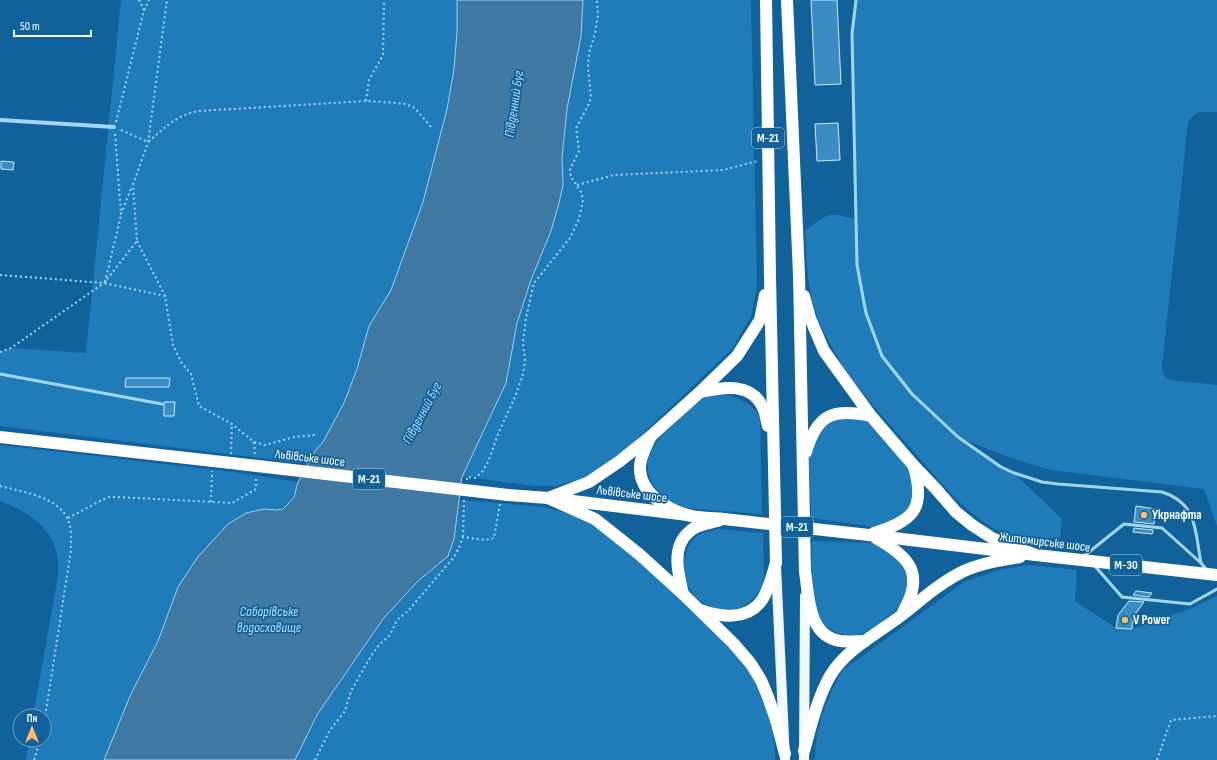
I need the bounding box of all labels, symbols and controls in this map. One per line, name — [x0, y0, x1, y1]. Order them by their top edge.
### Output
scale bar — [14, 12, 91, 38]
text: 50 m — [20, 19, 40, 34]
water label: Південний Буг — [501, 69, 527, 139]
road number: М-21 — [752, 128, 784, 148]
water label: Південний Буг — [399, 379, 445, 447]
street label: Львівське шосе — [273, 446, 346, 470]
road number: М-21 — [353, 469, 385, 489]
street label: Львівське шосе — [595, 482, 668, 506]
place label: Укрнафта — [1152, 507, 1202, 523]
marker: Укрнафта — [1139, 510, 1149, 520]
road number: М-21 — [781, 517, 813, 537]
street label: Житомирське шосе — [999, 528, 1091, 556]
road number: М-30 — [1110, 555, 1142, 575]
water label: Сабарівське водосховище — [237, 603, 302, 636]
place label: V Power — [1133, 612, 1170, 628]
marker: V Power — [1120, 615, 1130, 625]
north arrow — [12, 708, 52, 748]
text: Пн — [27, 712, 38, 725]

